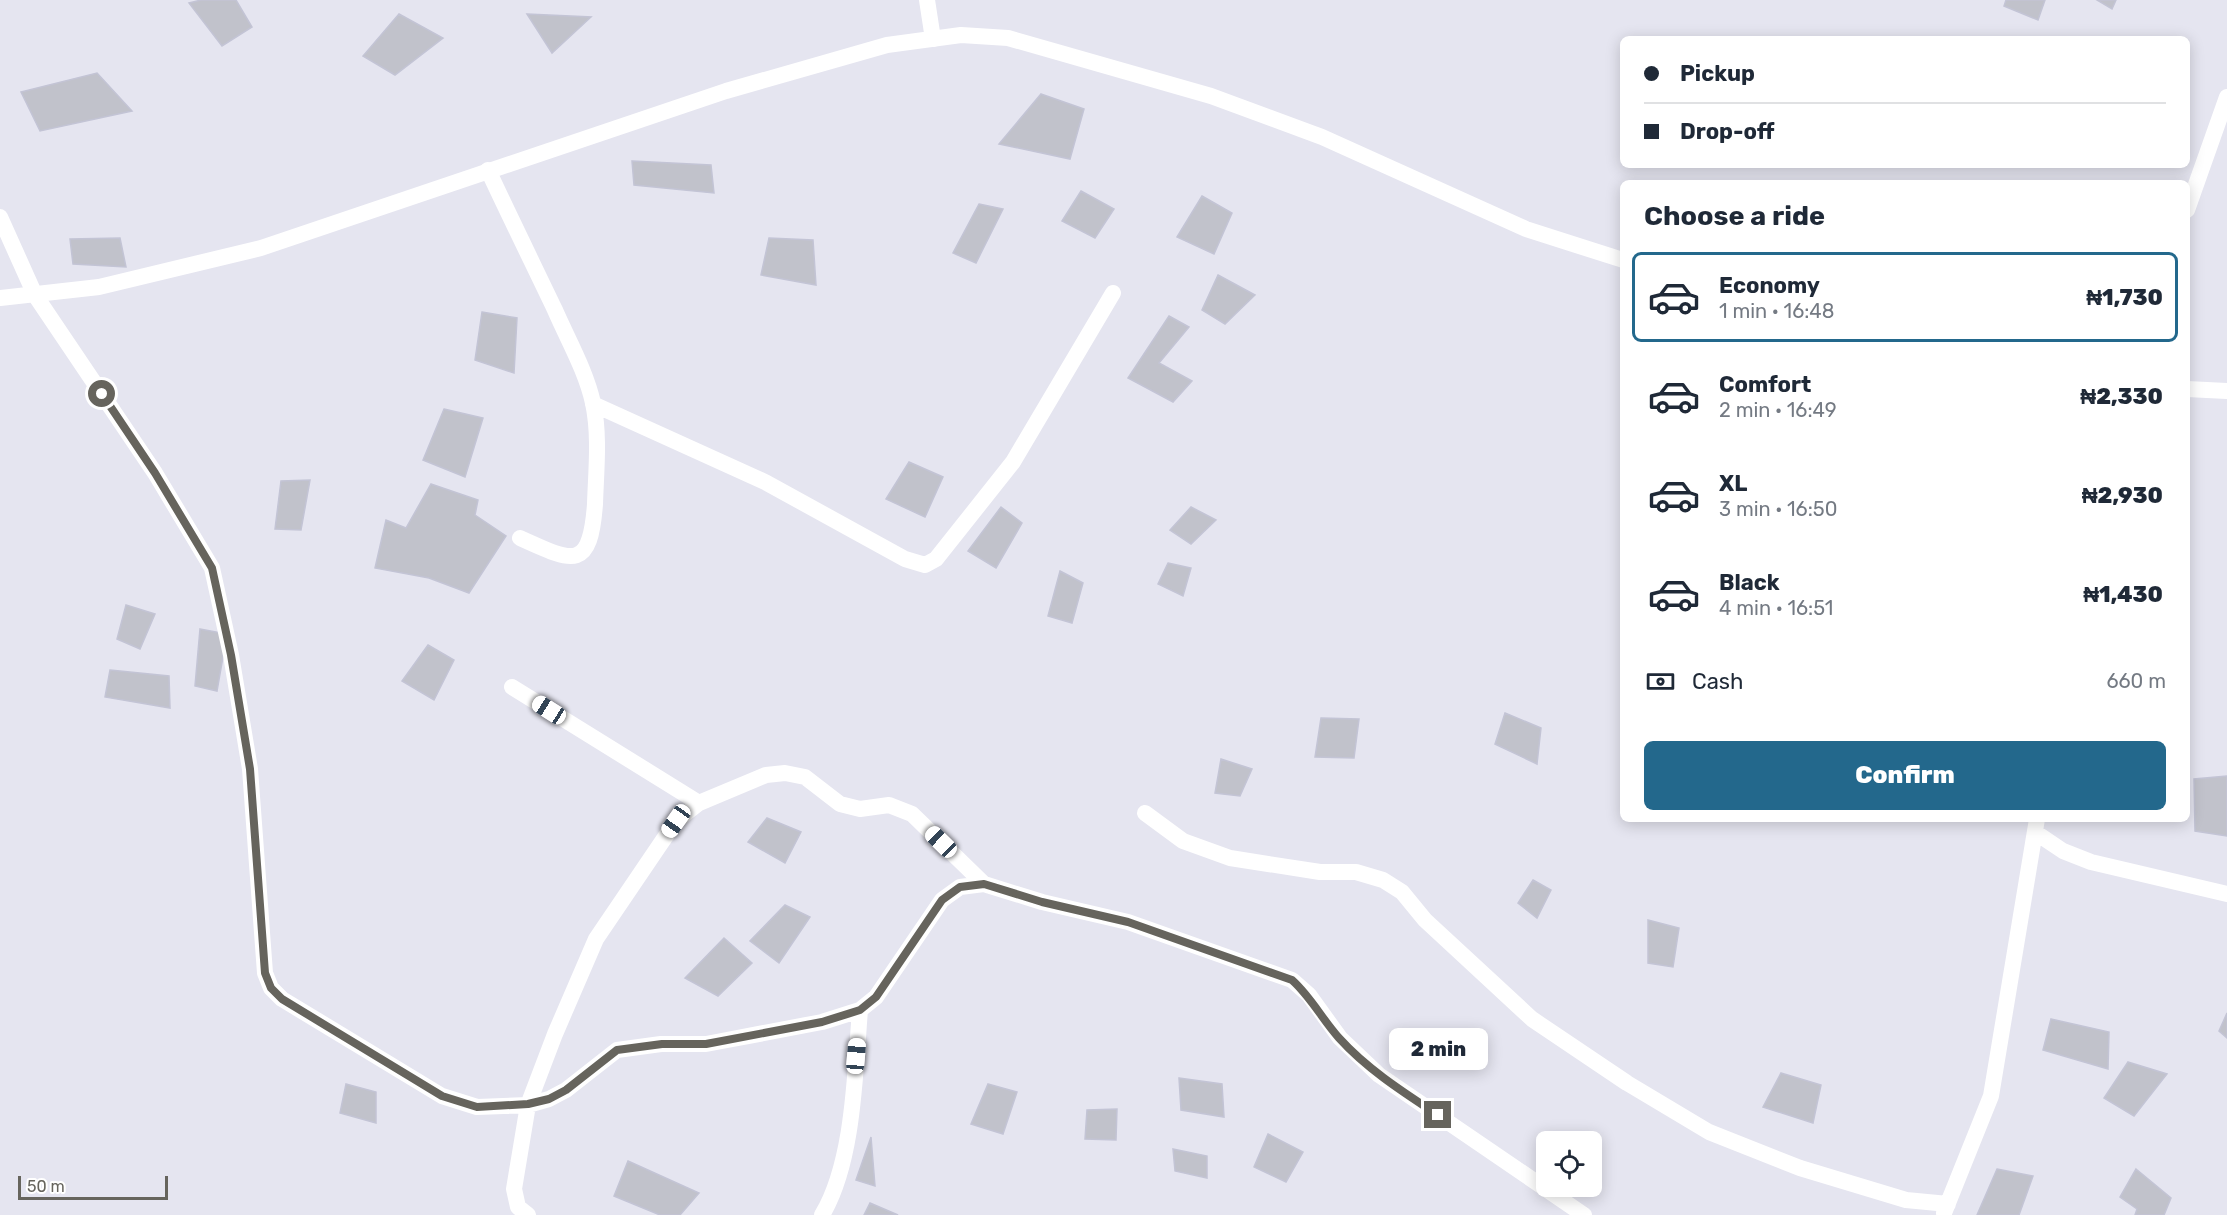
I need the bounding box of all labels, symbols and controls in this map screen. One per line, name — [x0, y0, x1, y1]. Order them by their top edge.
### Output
text: Pickup — [1680, 60, 1755, 87]
text: Drop-off — [1680, 118, 1775, 145]
text: Choose a ride — [1644, 200, 1825, 232]
icon: car — [1647, 270, 1701, 324]
text: Economy — [1719, 272, 1820, 299]
text: ₦1,730 — [2086, 284, 2163, 311]
text: 1 min · 16:48 — [1719, 299, 1834, 323]
icon: car — [1647, 369, 1701, 423]
text: Comfort — [1719, 371, 1811, 398]
route start — [88, 380, 115, 407]
text: ₦2,330 — [2080, 383, 2163, 410]
text: 2 min · 16:49 — [1719, 398, 1837, 422]
icon: car — [1647, 468, 1701, 522]
text: XL — [1719, 470, 1747, 497]
text: ₦2,930 — [2082, 482, 2163, 509]
text: 3 min · 16:50 — [1719, 497, 1837, 521]
icon: car — [1647, 567, 1701, 621]
text: Black — [1719, 569, 1780, 596]
text: ₦1,430 — [2083, 581, 2163, 608]
text: 4 min · 16:51 — [1719, 596, 1833, 620]
icon: cash — [1644, 665, 1677, 698]
text: Cash — [1692, 668, 1743, 695]
text: 660 m — [2107, 669, 2166, 693]
car — [529, 693, 569, 727]
button: Confirm — [1644, 741, 2166, 810]
car — [658, 801, 694, 841]
car — [922, 823, 960, 861]
callout: 2 min — [1388, 1028, 1488, 1070]
car — [845, 1037, 867, 1075]
text: 2 min — [1411, 1037, 1466, 1061]
route end — [1424, 1101, 1451, 1128]
map controls — [1536, 1131, 1602, 1197]
button: locate — [1536, 1131, 1602, 1197]
scale bar — [18, 1173, 168, 1200]
text: 50 m — [27, 1177, 65, 1196]

